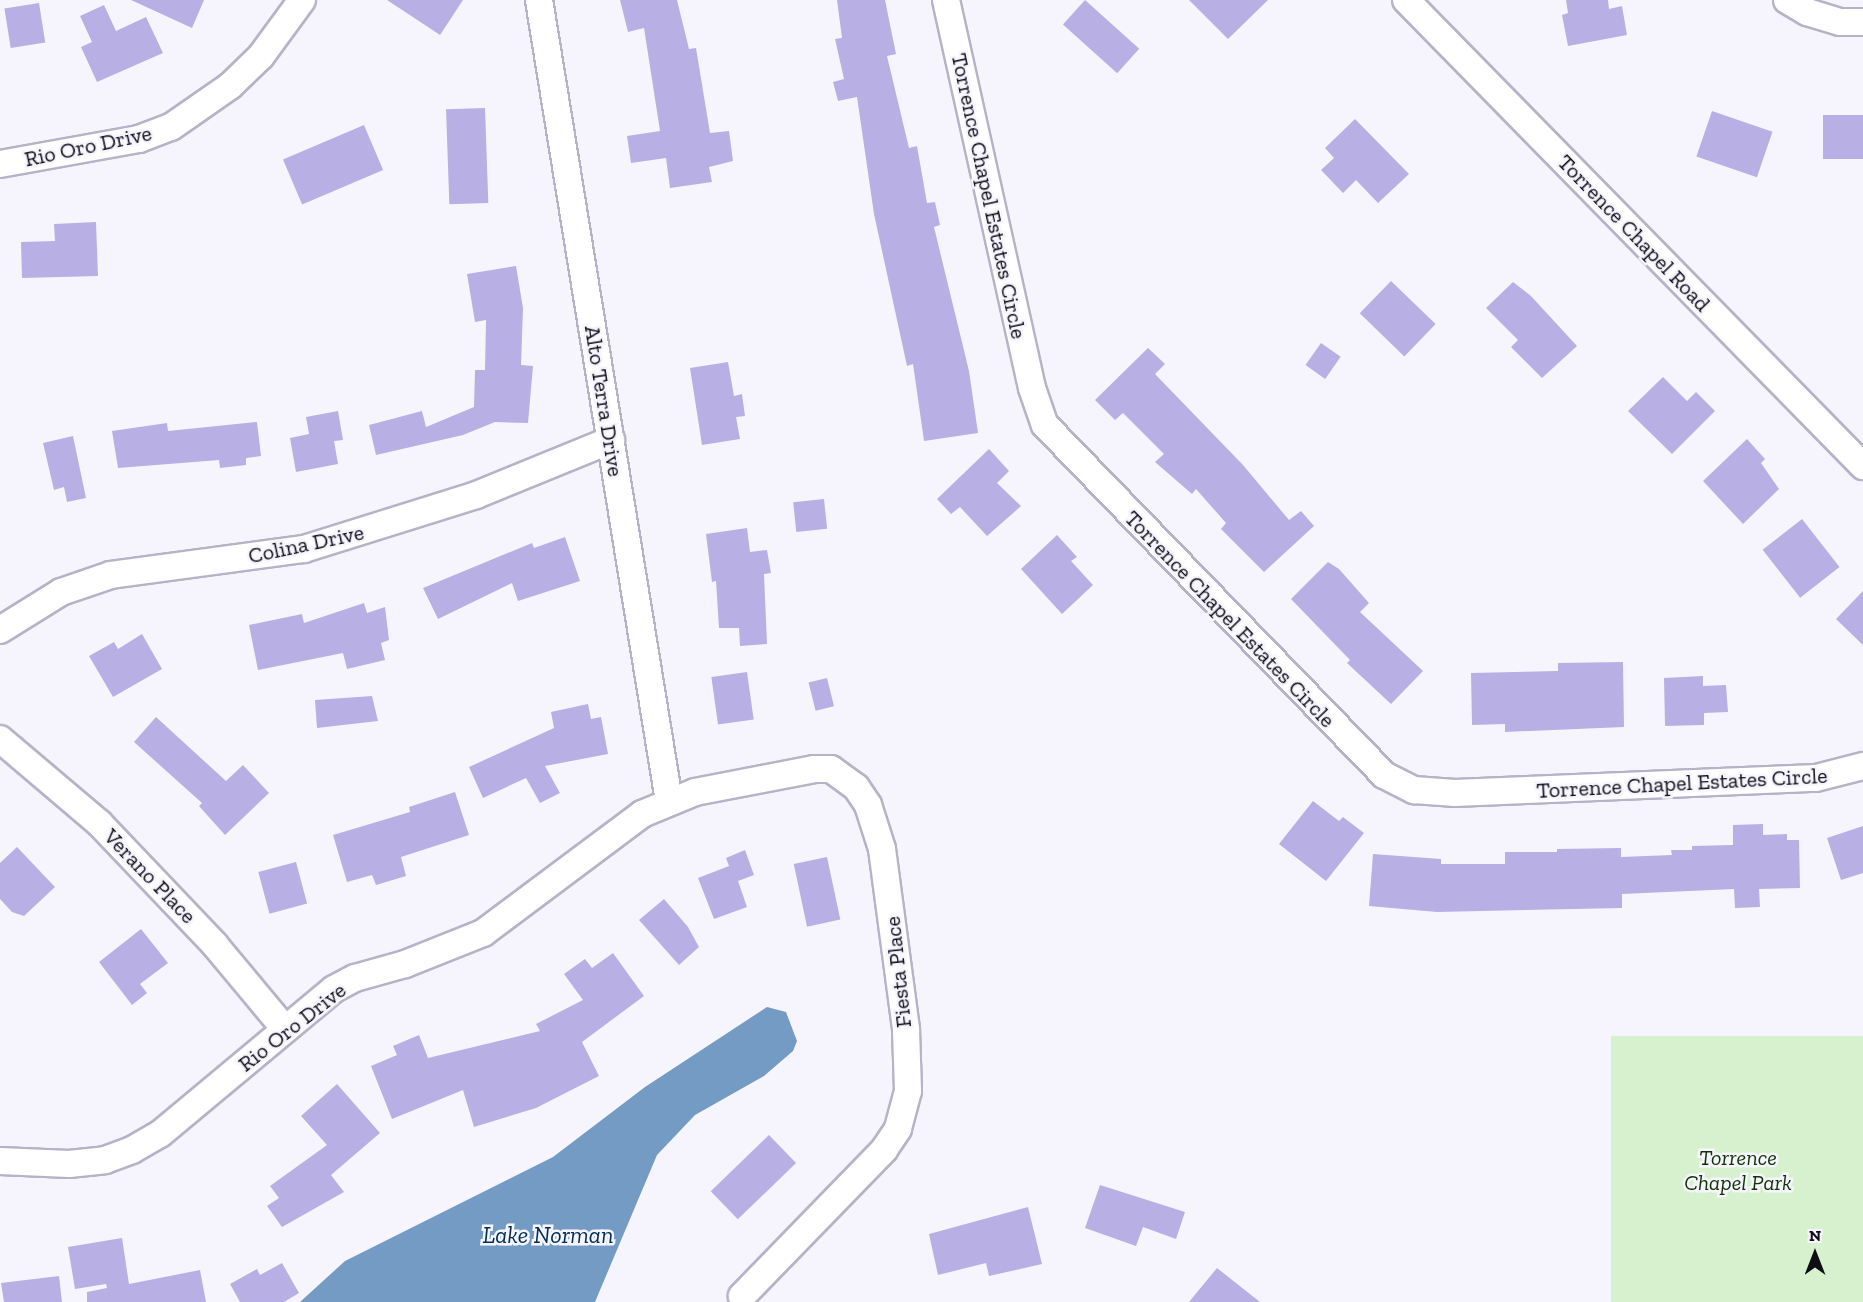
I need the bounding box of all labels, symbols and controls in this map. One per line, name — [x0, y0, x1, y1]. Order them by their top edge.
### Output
street label: Torrence Chapel Estates Circle — [946, 51, 1032, 341]
street label: Rio Oro Drive — [22, 120, 154, 172]
street label: Torrence Chapel Road — [1552, 149, 1716, 317]
street label: Alto Terra Drive — [579, 323, 629, 479]
street label: Torrence Chapel Estates Circle — [1119, 505, 1341, 733]
street label: Colina Drive — [246, 519, 366, 569]
street label: Torrence Chapel Estates Circle — [1536, 762, 1828, 804]
street label: Verano Place — [98, 823, 202, 929]
street label: Fiesta Place — [879, 915, 917, 1029]
street label: Rio Oro Drive — [233, 977, 351, 1077]
park label: Torrence Chapel Park — [1684, 1144, 1792, 1196]
water label: Lake Norman — [483, 1221, 613, 1249]
north arrow — [1785, 1224, 1845, 1284]
text: N — [1809, 1226, 1821, 1245]

